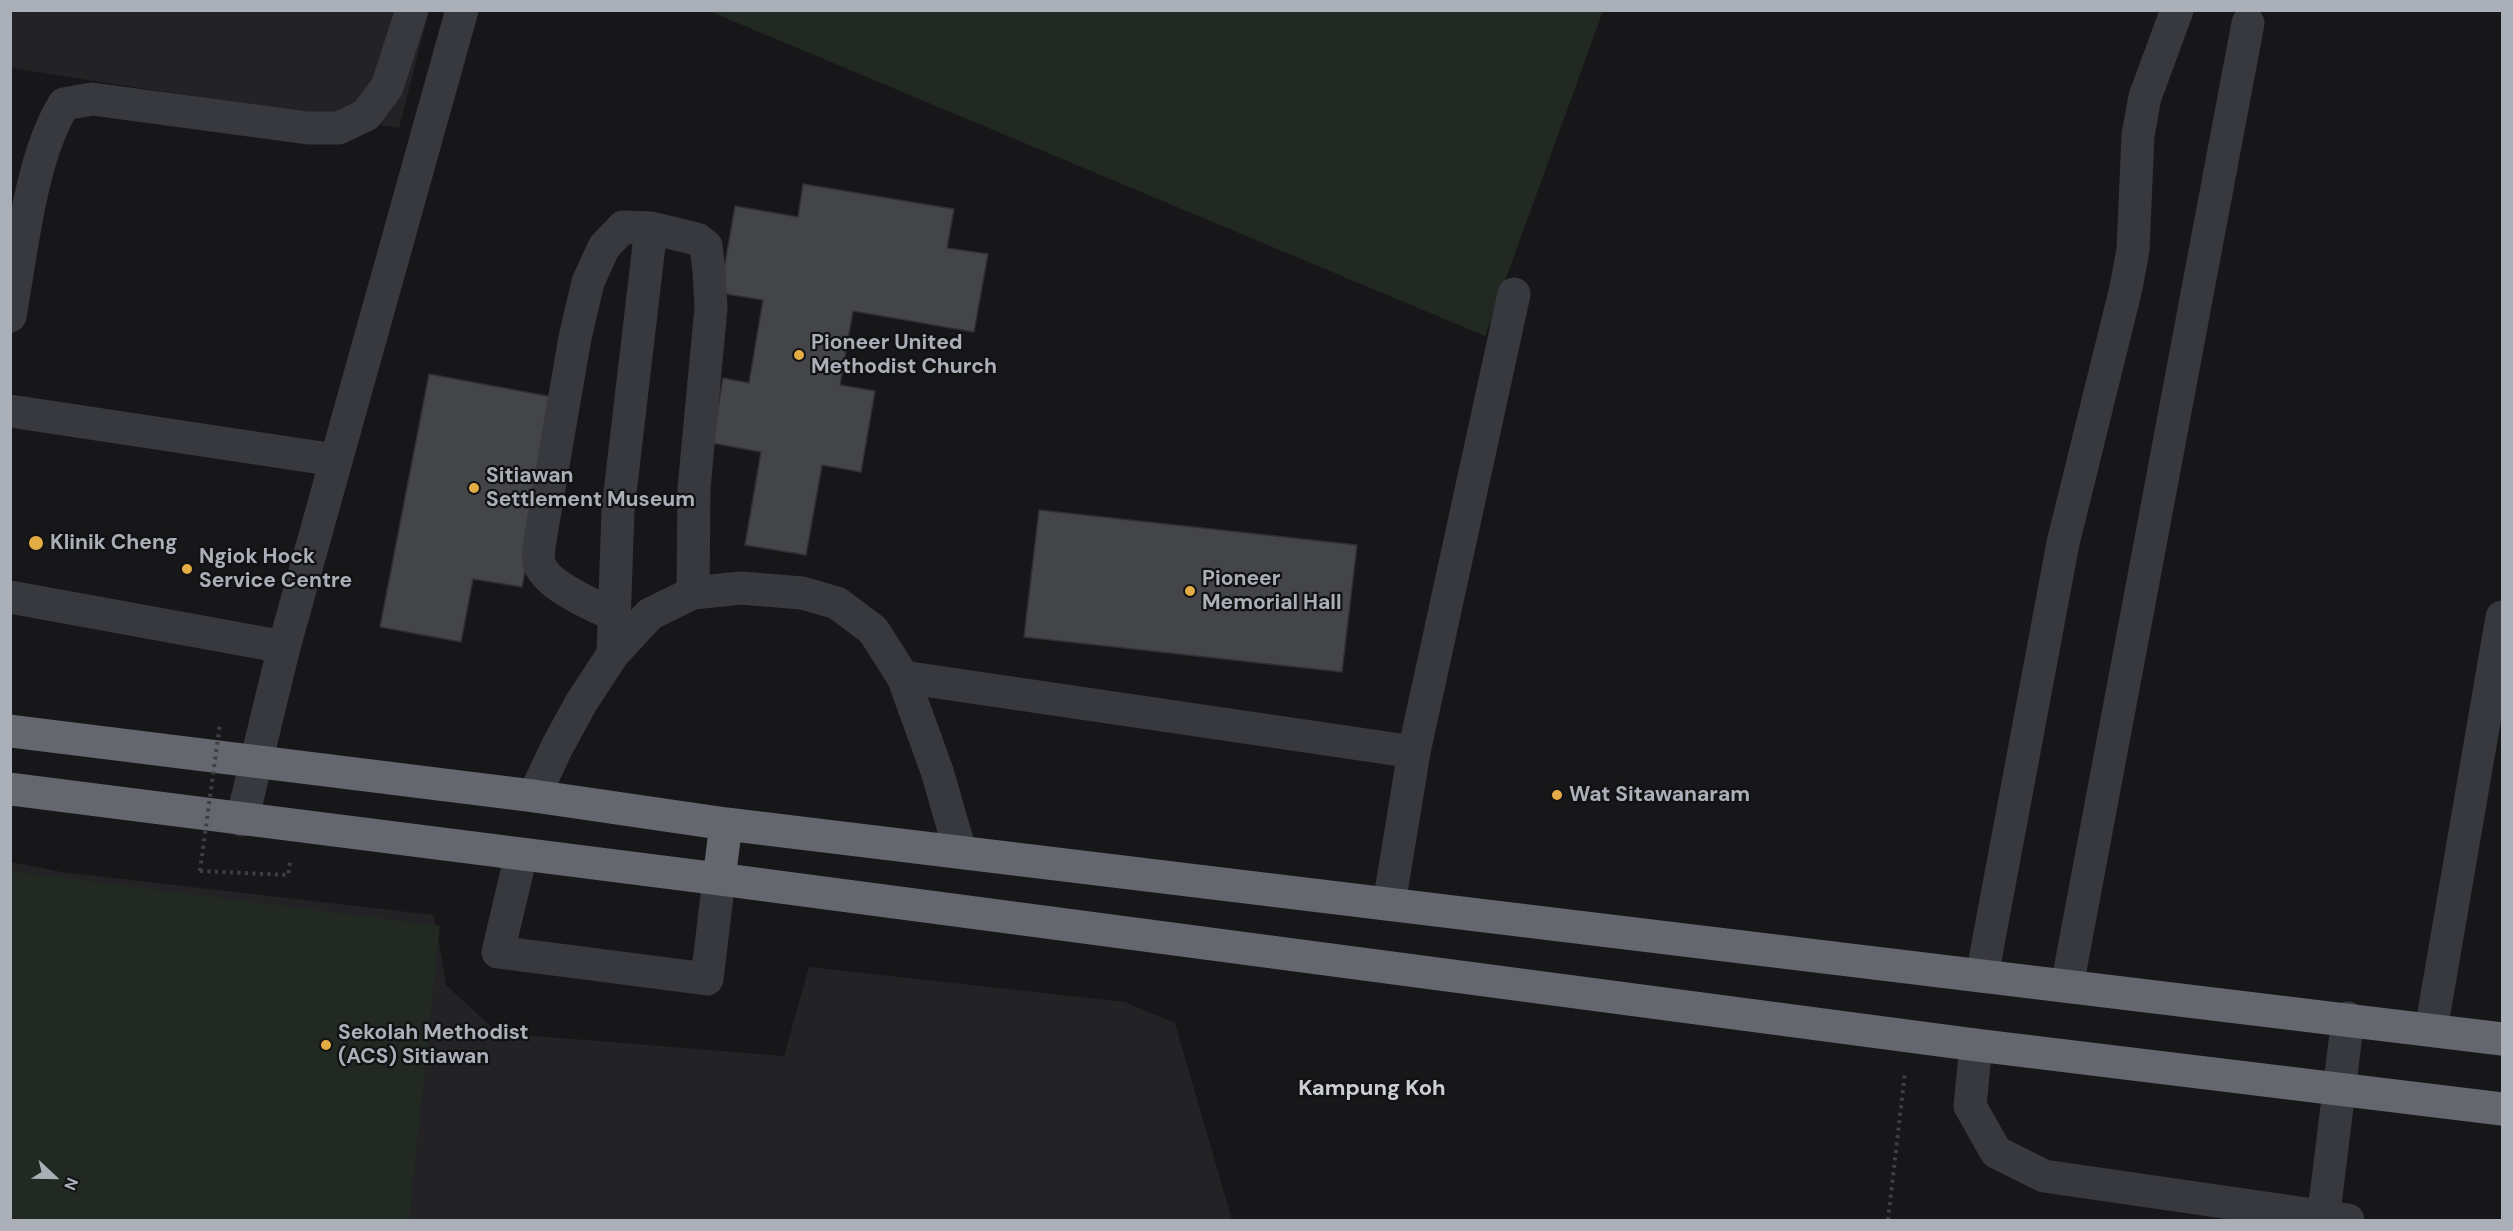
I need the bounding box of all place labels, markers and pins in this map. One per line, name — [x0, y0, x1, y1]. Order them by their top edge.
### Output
place label: Pioneer United Methodist Church — [811, 330, 997, 380]
marker: Pioneer United Methodist Church — [792, 348, 806, 362]
place label: Sitiawan Settlement Museum — [486, 463, 695, 513]
marker: Sitiawan Settlement Museum — [467, 481, 481, 495]
place label: Klinik Cheng — [50, 530, 177, 556]
marker: Klinik Cheng — [27, 534, 45, 552]
place label: Ngiok Hock Service Centre — [199, 544, 352, 594]
marker: Ngiok Hock Service Centre — [180, 562, 194, 576]
place label: Pioneer Memorial Hall — [1202, 566, 1342, 616]
marker: Pioneer Memorial Hall — [1183, 584, 1197, 598]
place label: Wat Sitawanaram — [1569, 782, 1750, 808]
marker: Wat Sitawanaram — [1550, 788, 1564, 802]
place label: Sekolah Methodist (ACS) Sitiawan — [338, 1020, 529, 1070]
marker: Sekolah Methodist (ACS) Sitiawan — [319, 1038, 333, 1052]

